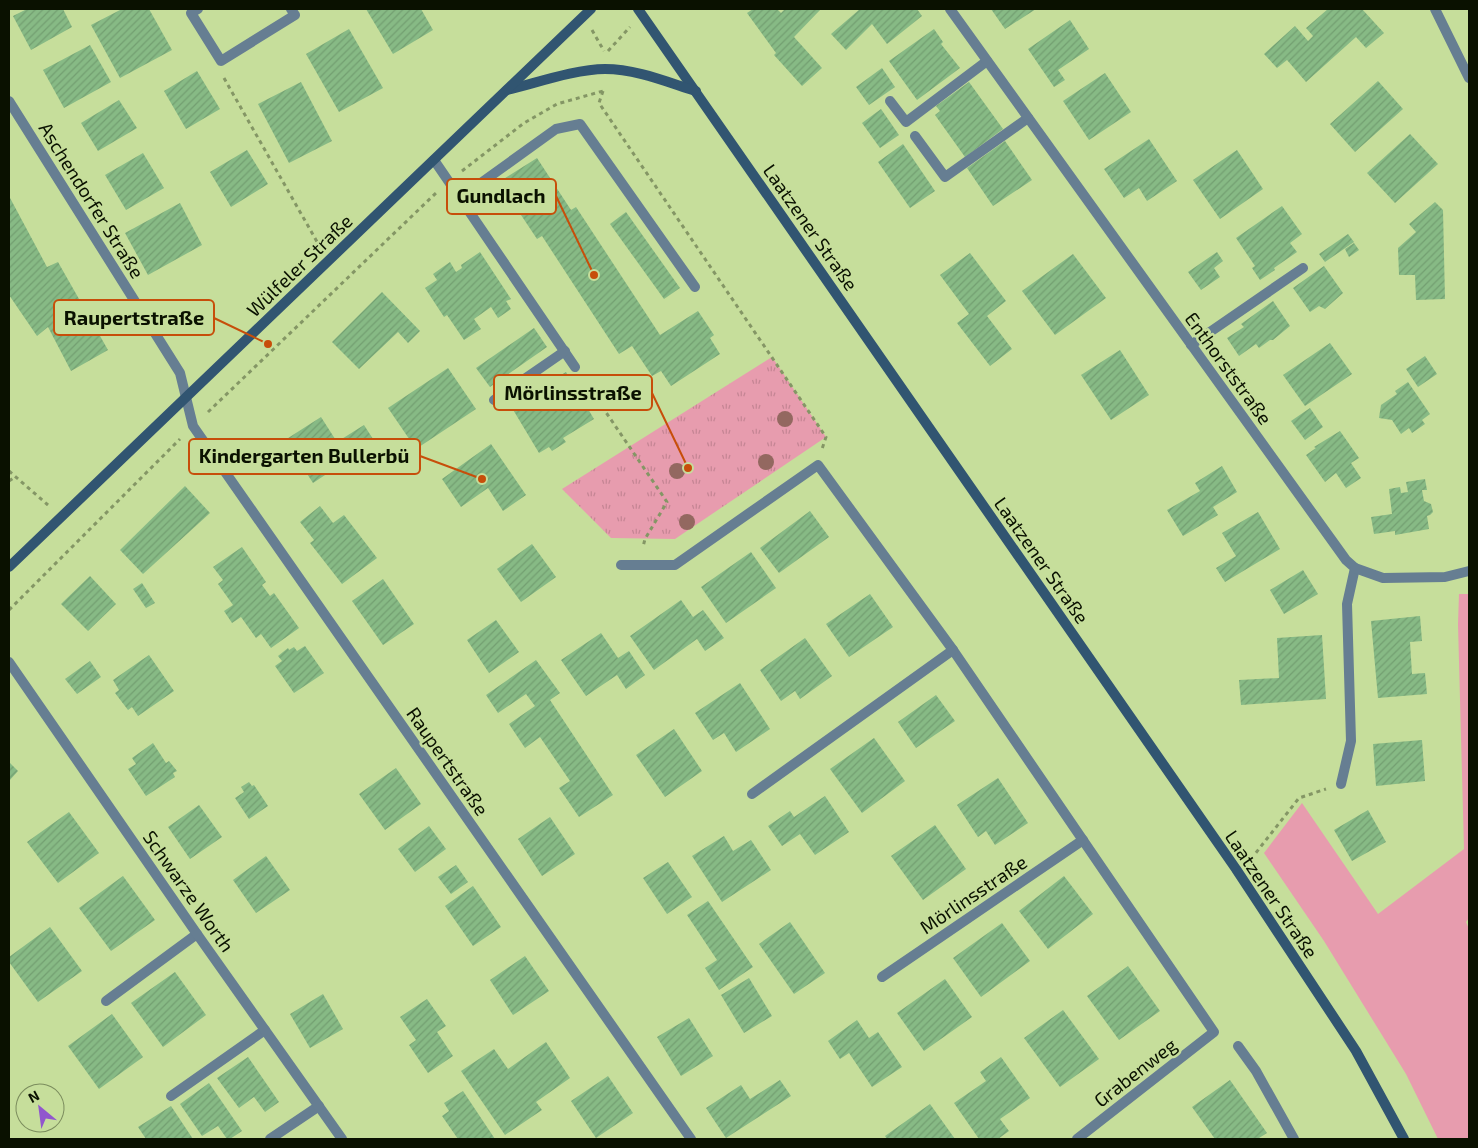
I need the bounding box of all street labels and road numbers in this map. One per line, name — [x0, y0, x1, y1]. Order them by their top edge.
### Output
street label: Aschendorfer Straße — [35, 118, 149, 282]
street label: Laatzener Straße — [759, 159, 863, 295]
street label: Wülfeler Straße — [242, 209, 356, 321]
street label: Enthorststraße — [1181, 307, 1277, 429]
street label: Laatzener Straße — [990, 492, 1094, 628]
street label: Raupertstraße — [402, 702, 494, 820]
street label: Schwarze Worth — [139, 826, 239, 956]
street label: Laatzener Straße — [1221, 826, 1323, 962]
street label: Mörlinsstraße — [915, 850, 1031, 938]
street label: Grabenweg — [1089, 1032, 1181, 1111]

